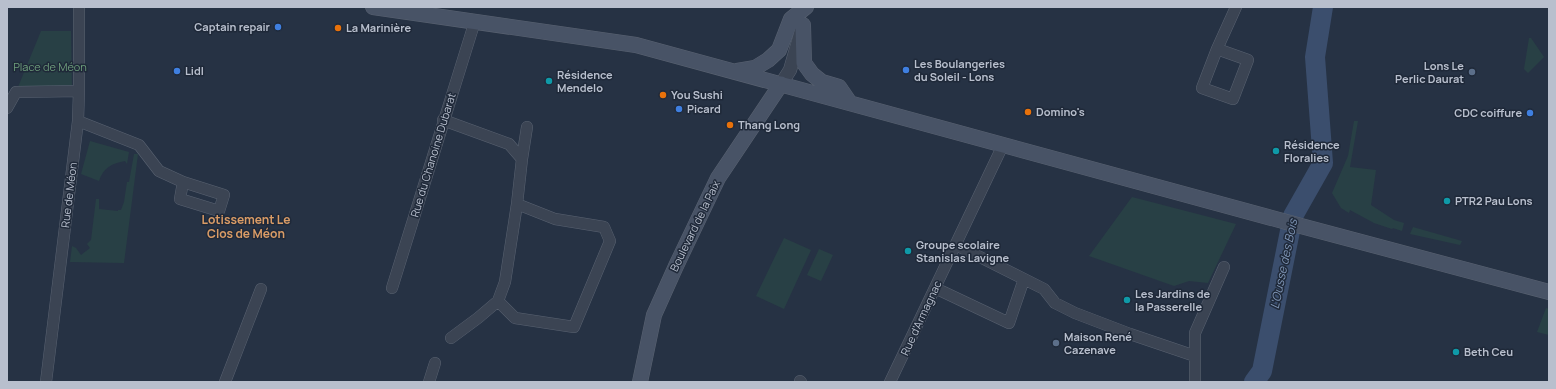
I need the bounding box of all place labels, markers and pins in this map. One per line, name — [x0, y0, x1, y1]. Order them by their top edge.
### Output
place label: Captain repair — [194, 19, 271, 34]
place label: La Marinière — [346, 20, 411, 35]
marker: Captain repair — [273, 22, 283, 32]
marker: La Marinière — [333, 23, 343, 33]
place label: Les Boulangeries du Soleil - Lons — [914, 56, 1005, 84]
place label: Lons Le Perlic Daurat — [1395, 58, 1464, 86]
place label: Lidl — [185, 63, 204, 78]
marker: Les Boulangeries du Soleil - Lons — [901, 65, 911, 75]
marker: Lidl — [172, 66, 182, 76]
place label: Résidence Mendelo — [557, 67, 613, 95]
marker: Lons Le Perlic Daurat — [1467, 67, 1477, 77]
marker: Résidence Mendelo — [544, 76, 554, 86]
place label: You Sushi — [671, 87, 723, 102]
marker: You Sushi — [658, 90, 668, 100]
place label: Picard — [687, 101, 721, 116]
marker: Picard — [674, 104, 684, 114]
place label: Domino's — [1036, 104, 1085, 119]
place label: CDC coiffure — [1454, 105, 1522, 120]
marker: Domino's — [1023, 107, 1033, 117]
marker: CDC coiffure — [1525, 108, 1535, 118]
place label: Thang Long — [738, 117, 800, 132]
marker: Thang Long — [725, 120, 735, 130]
place label: Résidence Floralies — [1284, 137, 1340, 165]
marker: Résidence Floralies — [1271, 146, 1281, 156]
place label: PTR2 Pau Lons — [1455, 193, 1533, 208]
marker: PTR2 Pau Lons — [1442, 196, 1452, 206]
place label: Groupe scolaire Stanislas Lavigne — [916, 237, 1010, 265]
marker: Groupe scolaire Stanislas Lavigne — [903, 246, 913, 256]
place label: Les Jardins de la Passerelle — [1135, 286, 1210, 314]
marker: Les Jardins de la Passerelle — [1122, 295, 1132, 305]
place label: Maison René Cazenave — [1064, 329, 1132, 357]
marker: Maison René Cazenave — [1051, 338, 1061, 348]
place label: Beth Ceu — [1464, 344, 1513, 359]
marker: Beth Ceu — [1451, 347, 1461, 357]

